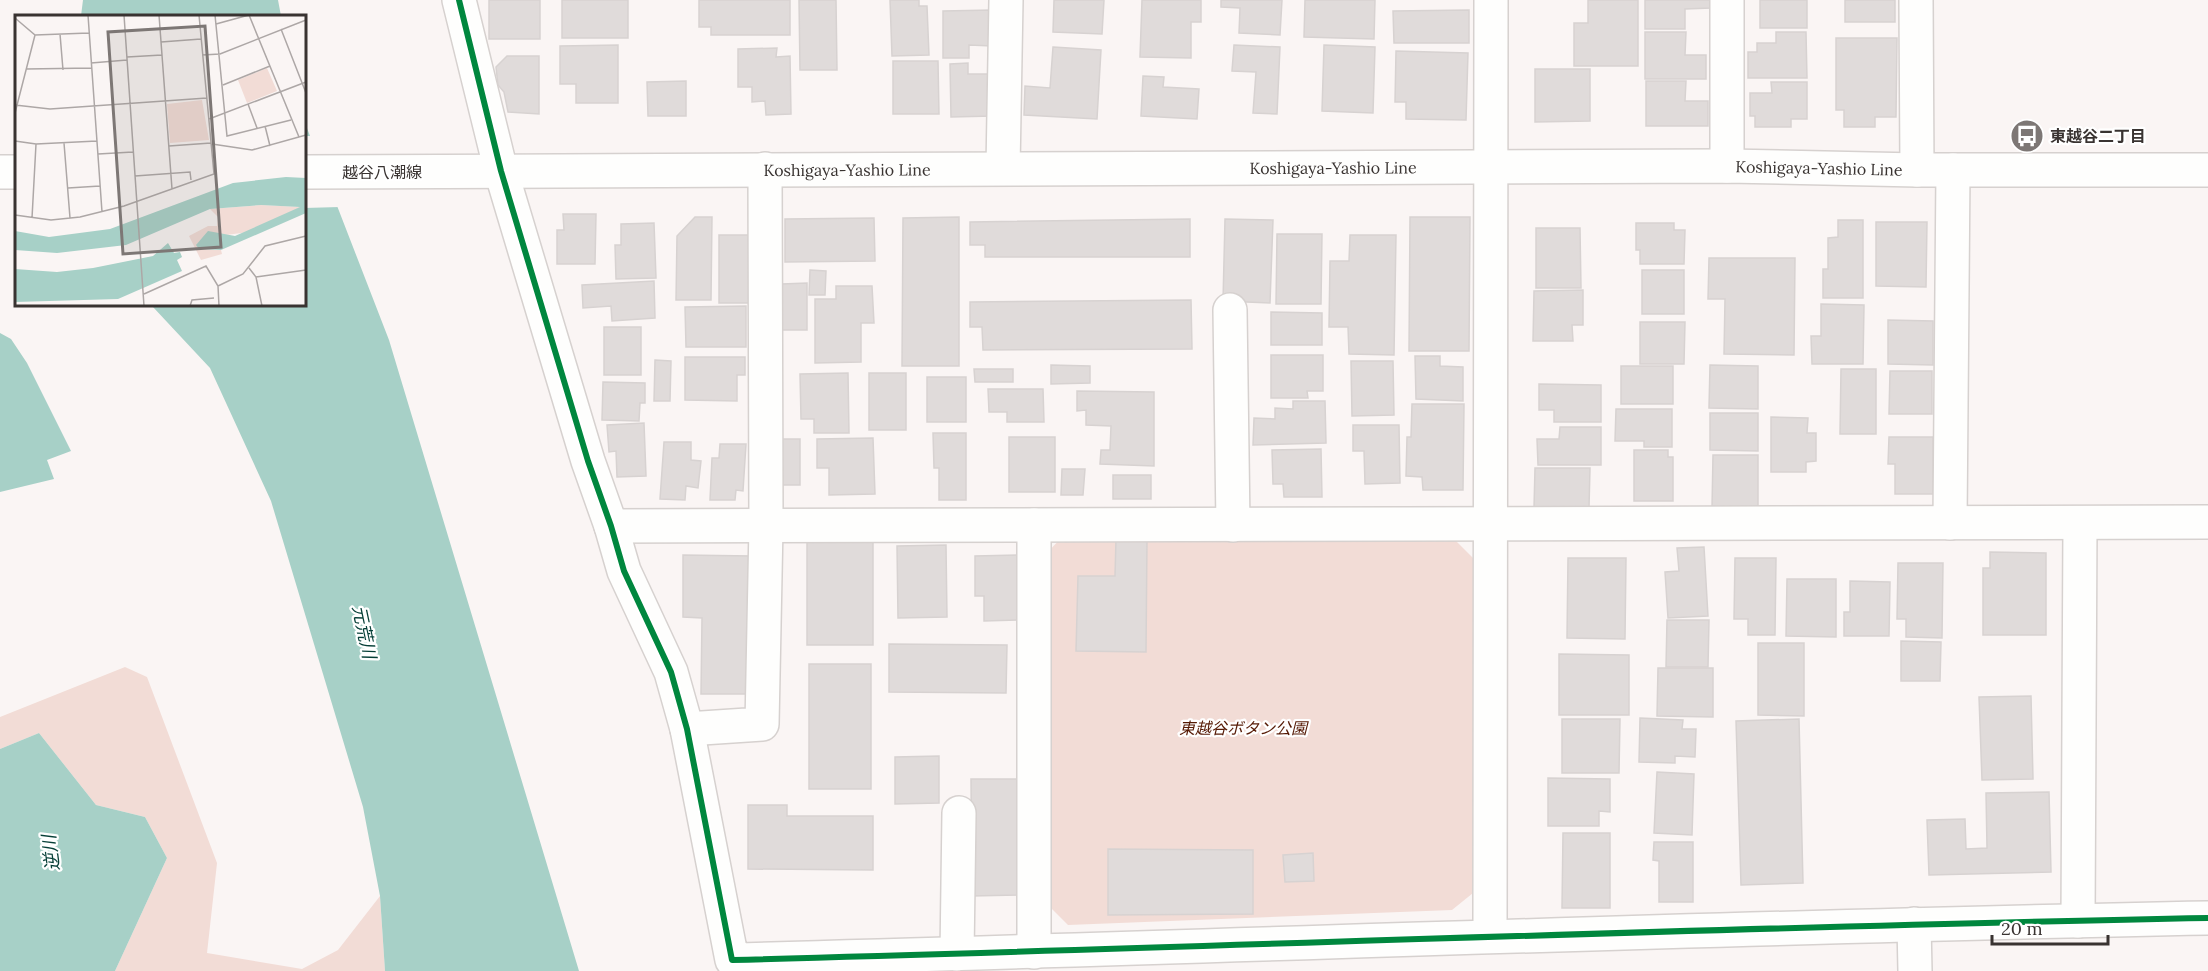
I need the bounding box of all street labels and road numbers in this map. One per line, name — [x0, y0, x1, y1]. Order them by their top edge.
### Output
street label: Koshigaya-Yashio Line — [1735, 156, 1903, 180]
street label: Koshigaya-Yashio Line — [1249, 157, 1417, 178]
street label: Koshigaya-Yashio Line — [763, 159, 931, 180]
street label: 越谷八潮線 — [342, 162, 422, 182]

